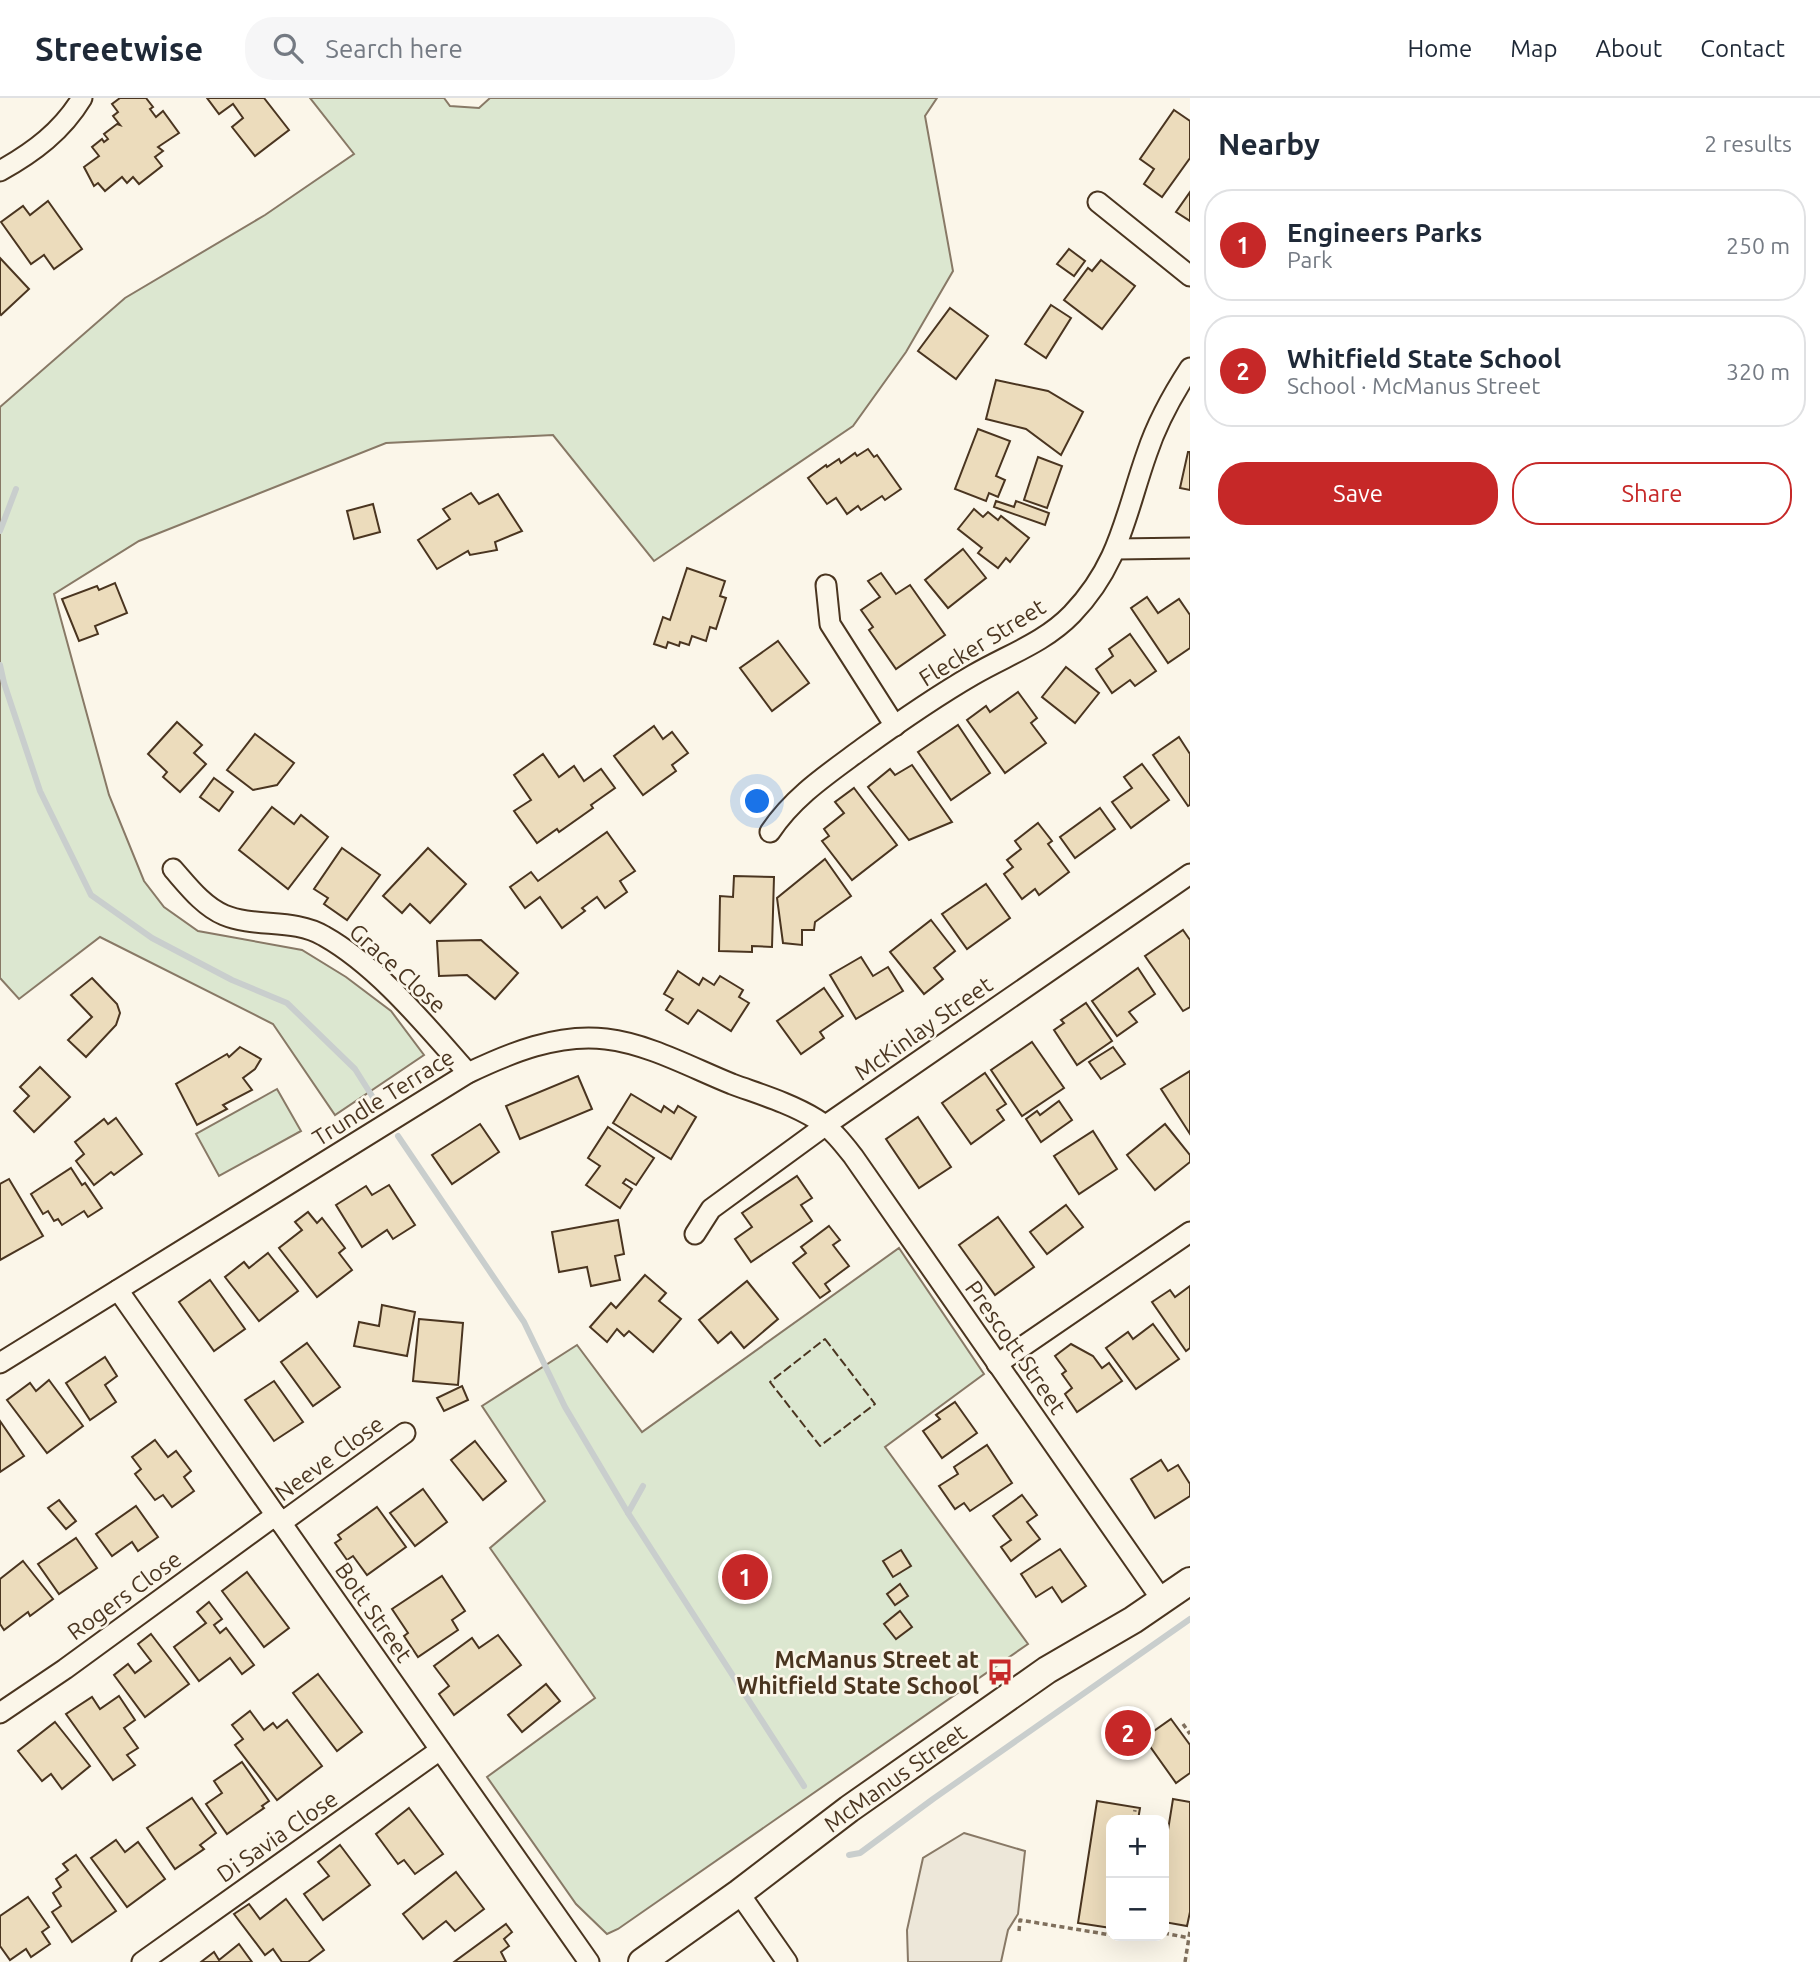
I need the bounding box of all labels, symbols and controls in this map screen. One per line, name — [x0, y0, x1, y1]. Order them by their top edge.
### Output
search box — [245, 17, 735, 80]
icon: search — [269, 29, 307, 67]
text: Streetwise — [35, 30, 203, 67]
text: Search here — [325, 34, 463, 63]
text: Home — [1407, 35, 1472, 62]
text: Map — [1510, 35, 1557, 62]
text: About — [1595, 35, 1662, 62]
text: Contact — [1700, 35, 1785, 62]
text: Nearby — [1218, 127, 1320, 161]
text: 2 results — [1704, 131, 1792, 156]
text: Engineers Parks — [1287, 218, 1482, 247]
text: 1 — [1237, 233, 1249, 258]
text: 250 m — [1726, 233, 1790, 258]
text: Park — [1287, 247, 1333, 272]
text: Whitfield State School — [1287, 344, 1561, 373]
text: 2 — [1237, 359, 1249, 384]
text: 320 m — [1726, 359, 1790, 384]
text: School · McManus Street — [1287, 373, 1540, 398]
button: Save — [1218, 462, 1498, 525]
button: Share — [1512, 462, 1792, 525]
street label: Flecker Street — [914, 593, 1050, 691]
your location — [740, 784, 774, 818]
street label: Grace Close — [345, 918, 451, 1018]
street label: McKinlay Street — [849, 971, 997, 1085]
street label: Trundle Terrace — [308, 1044, 458, 1150]
street label: Prescott Street — [961, 1276, 1071, 1418]
street label: Neeve Close — [270, 1410, 388, 1506]
street label: Rogers Close — [62, 1546, 186, 1644]
pin: 1 — [722, 1551, 768, 1603]
street label: Bott Street — [331, 1557, 417, 1667]
place label: McManus Street at Whitfield State School — [736, 1647, 979, 1698]
bus stop icon: McManus Street at Whitfield State School — [985, 1657, 1015, 1687]
pin: 2 — [1105, 1707, 1151, 1759]
street label: McManus Street — [819, 1718, 971, 1836]
street label: Di Savia Close — [212, 1785, 342, 1887]
map controls — [1106, 1815, 1169, 1941]
button: + — [1106, 1815, 1169, 1878]
button: − — [1106, 1878, 1169, 1941]

